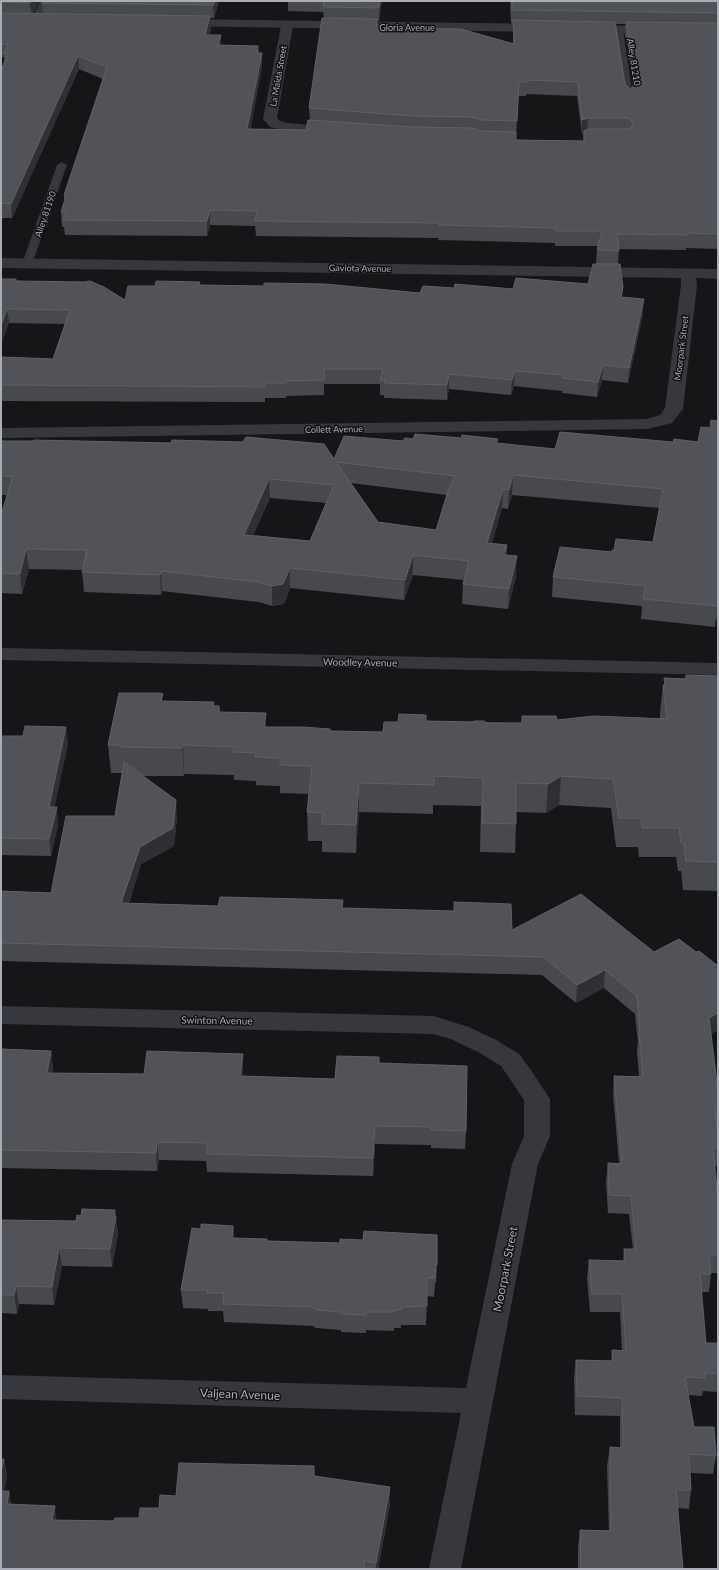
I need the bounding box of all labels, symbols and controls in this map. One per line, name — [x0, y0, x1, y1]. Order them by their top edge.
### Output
street label: Gloria Avenue — [379, 22, 435, 33]
street label: Alley 81210 — [625, 38, 643, 86]
street label: La Maida Street — [267, 44, 289, 107]
street label: Alley 81190 — [32, 190, 58, 238]
street label: Gaviota Avenue — [329, 262, 391, 274]
street label: Moorpark Street — [672, 314, 691, 381]
street label: Collett Avenue — [305, 423, 363, 435]
street label: Woodley Avenue — [323, 655, 397, 669]
street label: Swinton Avenue — [181, 1013, 253, 1027]
street label: Moorpark Street — [489, 1224, 521, 1313]
street label: Valjean Avenue — [200, 1385, 280, 1403]

